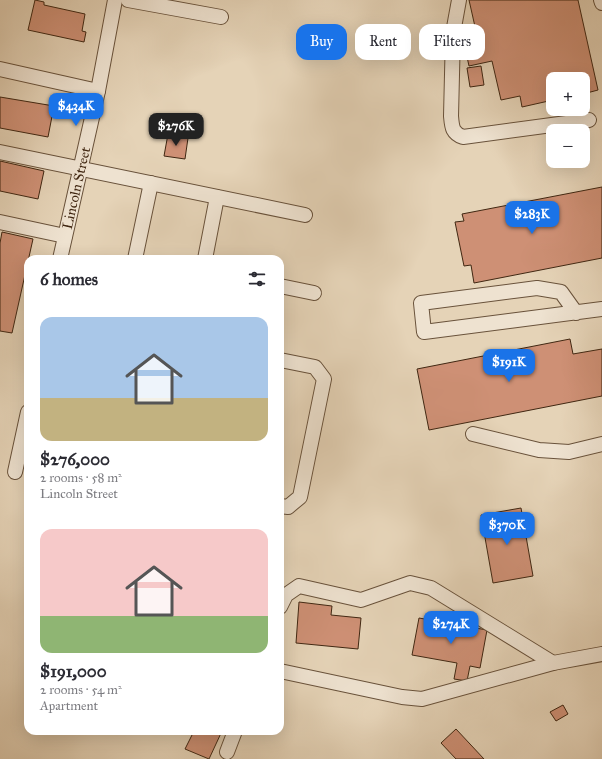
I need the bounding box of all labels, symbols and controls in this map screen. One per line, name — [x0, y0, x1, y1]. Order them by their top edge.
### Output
chip: Buy — [296, 24, 347, 60]
chip: Rent — [355, 24, 411, 60]
chip: Filters — [419, 24, 485, 60]
map controls — [546, 72, 590, 168]
button: + — [546, 72, 590, 116]
pin: $434K — [48, 93, 104, 127]
text: $434K — [58, 98, 94, 114]
pin: $276K — [148, 113, 204, 147]
text: $276K — [158, 118, 194, 134]
button: − — [546, 124, 590, 168]
street label: Lincoln Street — [59, 145, 94, 231]
pin: $283K — [504, 201, 560, 235]
text: $283K — [514, 206, 550, 222]
icon: filters — [246, 268, 268, 290]
text: 6 homes — [40, 269, 98, 290]
icon: home — [118, 343, 190, 415]
pin: $191K — [481, 349, 537, 383]
text: $191K — [492, 354, 526, 370]
text: $276,000 — [40, 449, 110, 470]
text: 2 rooms · 58 m² — [40, 470, 122, 486]
text: Lincoln Street — [40, 486, 118, 502]
pin: $370K — [479, 512, 535, 546]
text: $370K — [489, 517, 525, 533]
icon: home — [118, 555, 190, 627]
pin: $274K — [423, 611, 479, 645]
text: $274K — [433, 616, 469, 632]
text: $191,000 — [40, 661, 107, 682]
text: 2 rooms · 54 m² — [40, 682, 122, 698]
text: Apartment — [40, 698, 98, 714]

